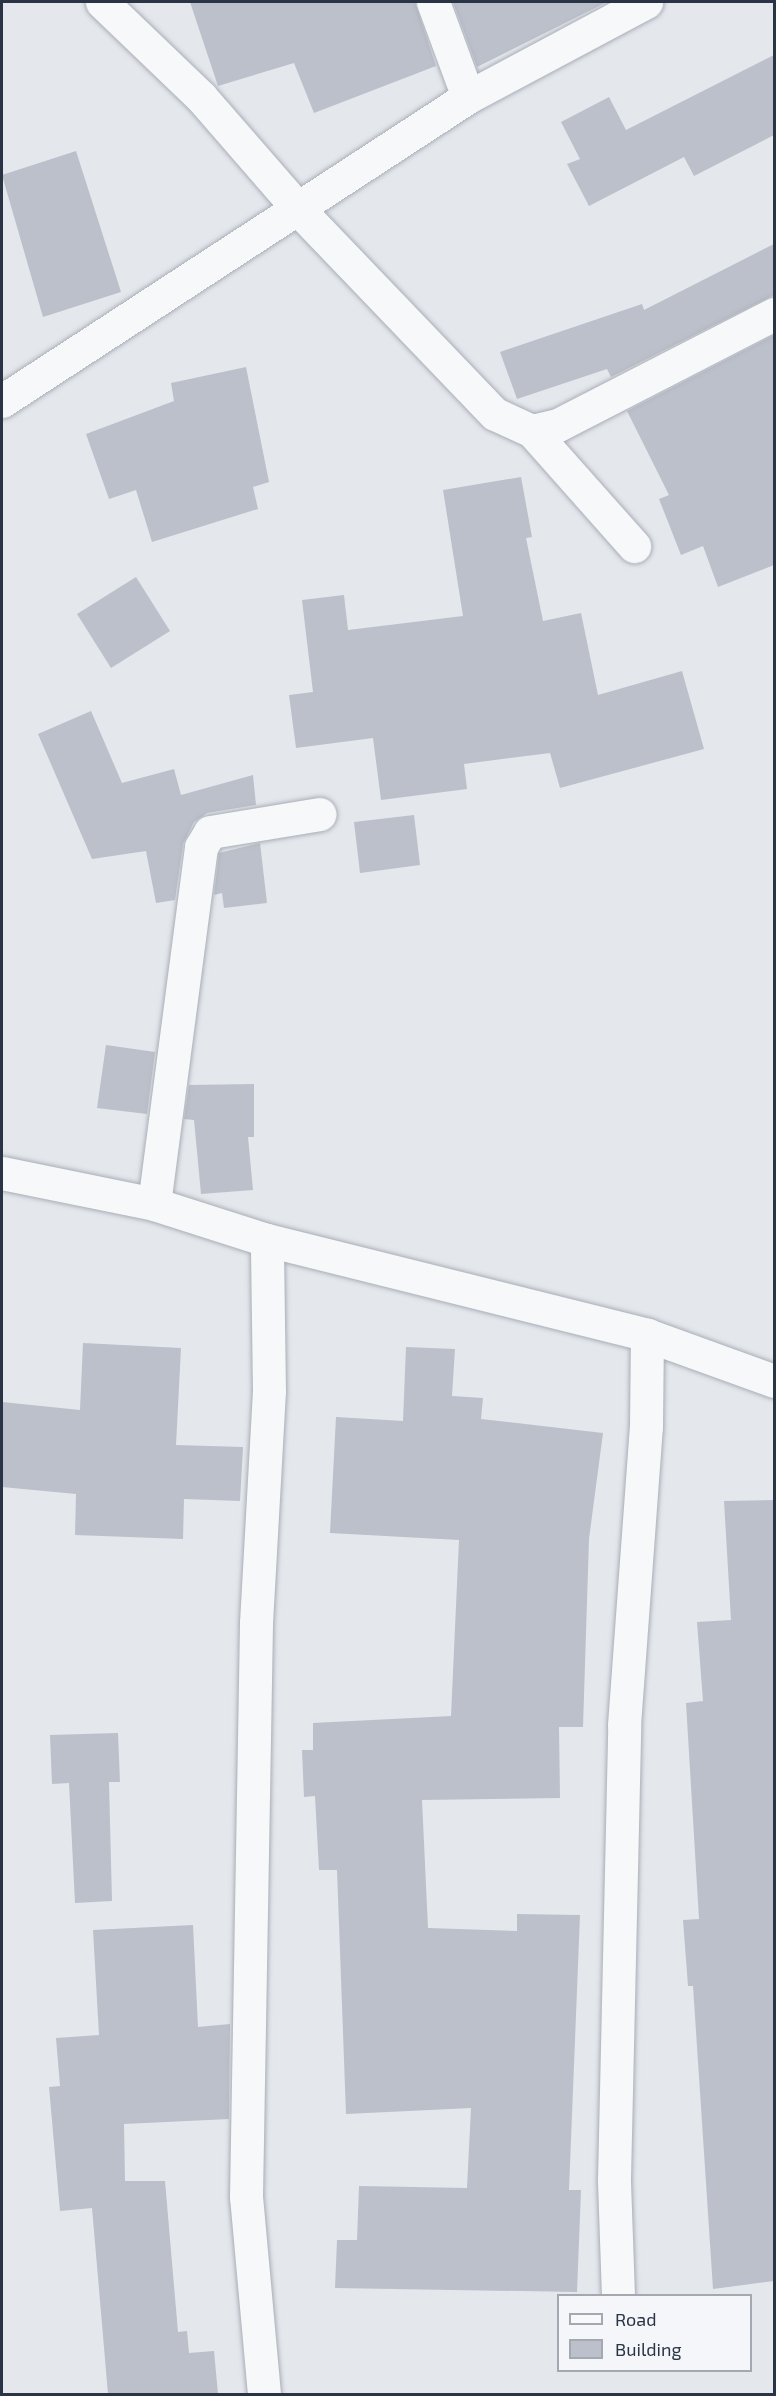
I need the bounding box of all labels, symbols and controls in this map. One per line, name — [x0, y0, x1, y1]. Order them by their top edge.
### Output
legend — [557, 2294, 752, 2372]
text: Road — [615, 2308, 656, 2330]
text: Building — [615, 2338, 682, 2360]

